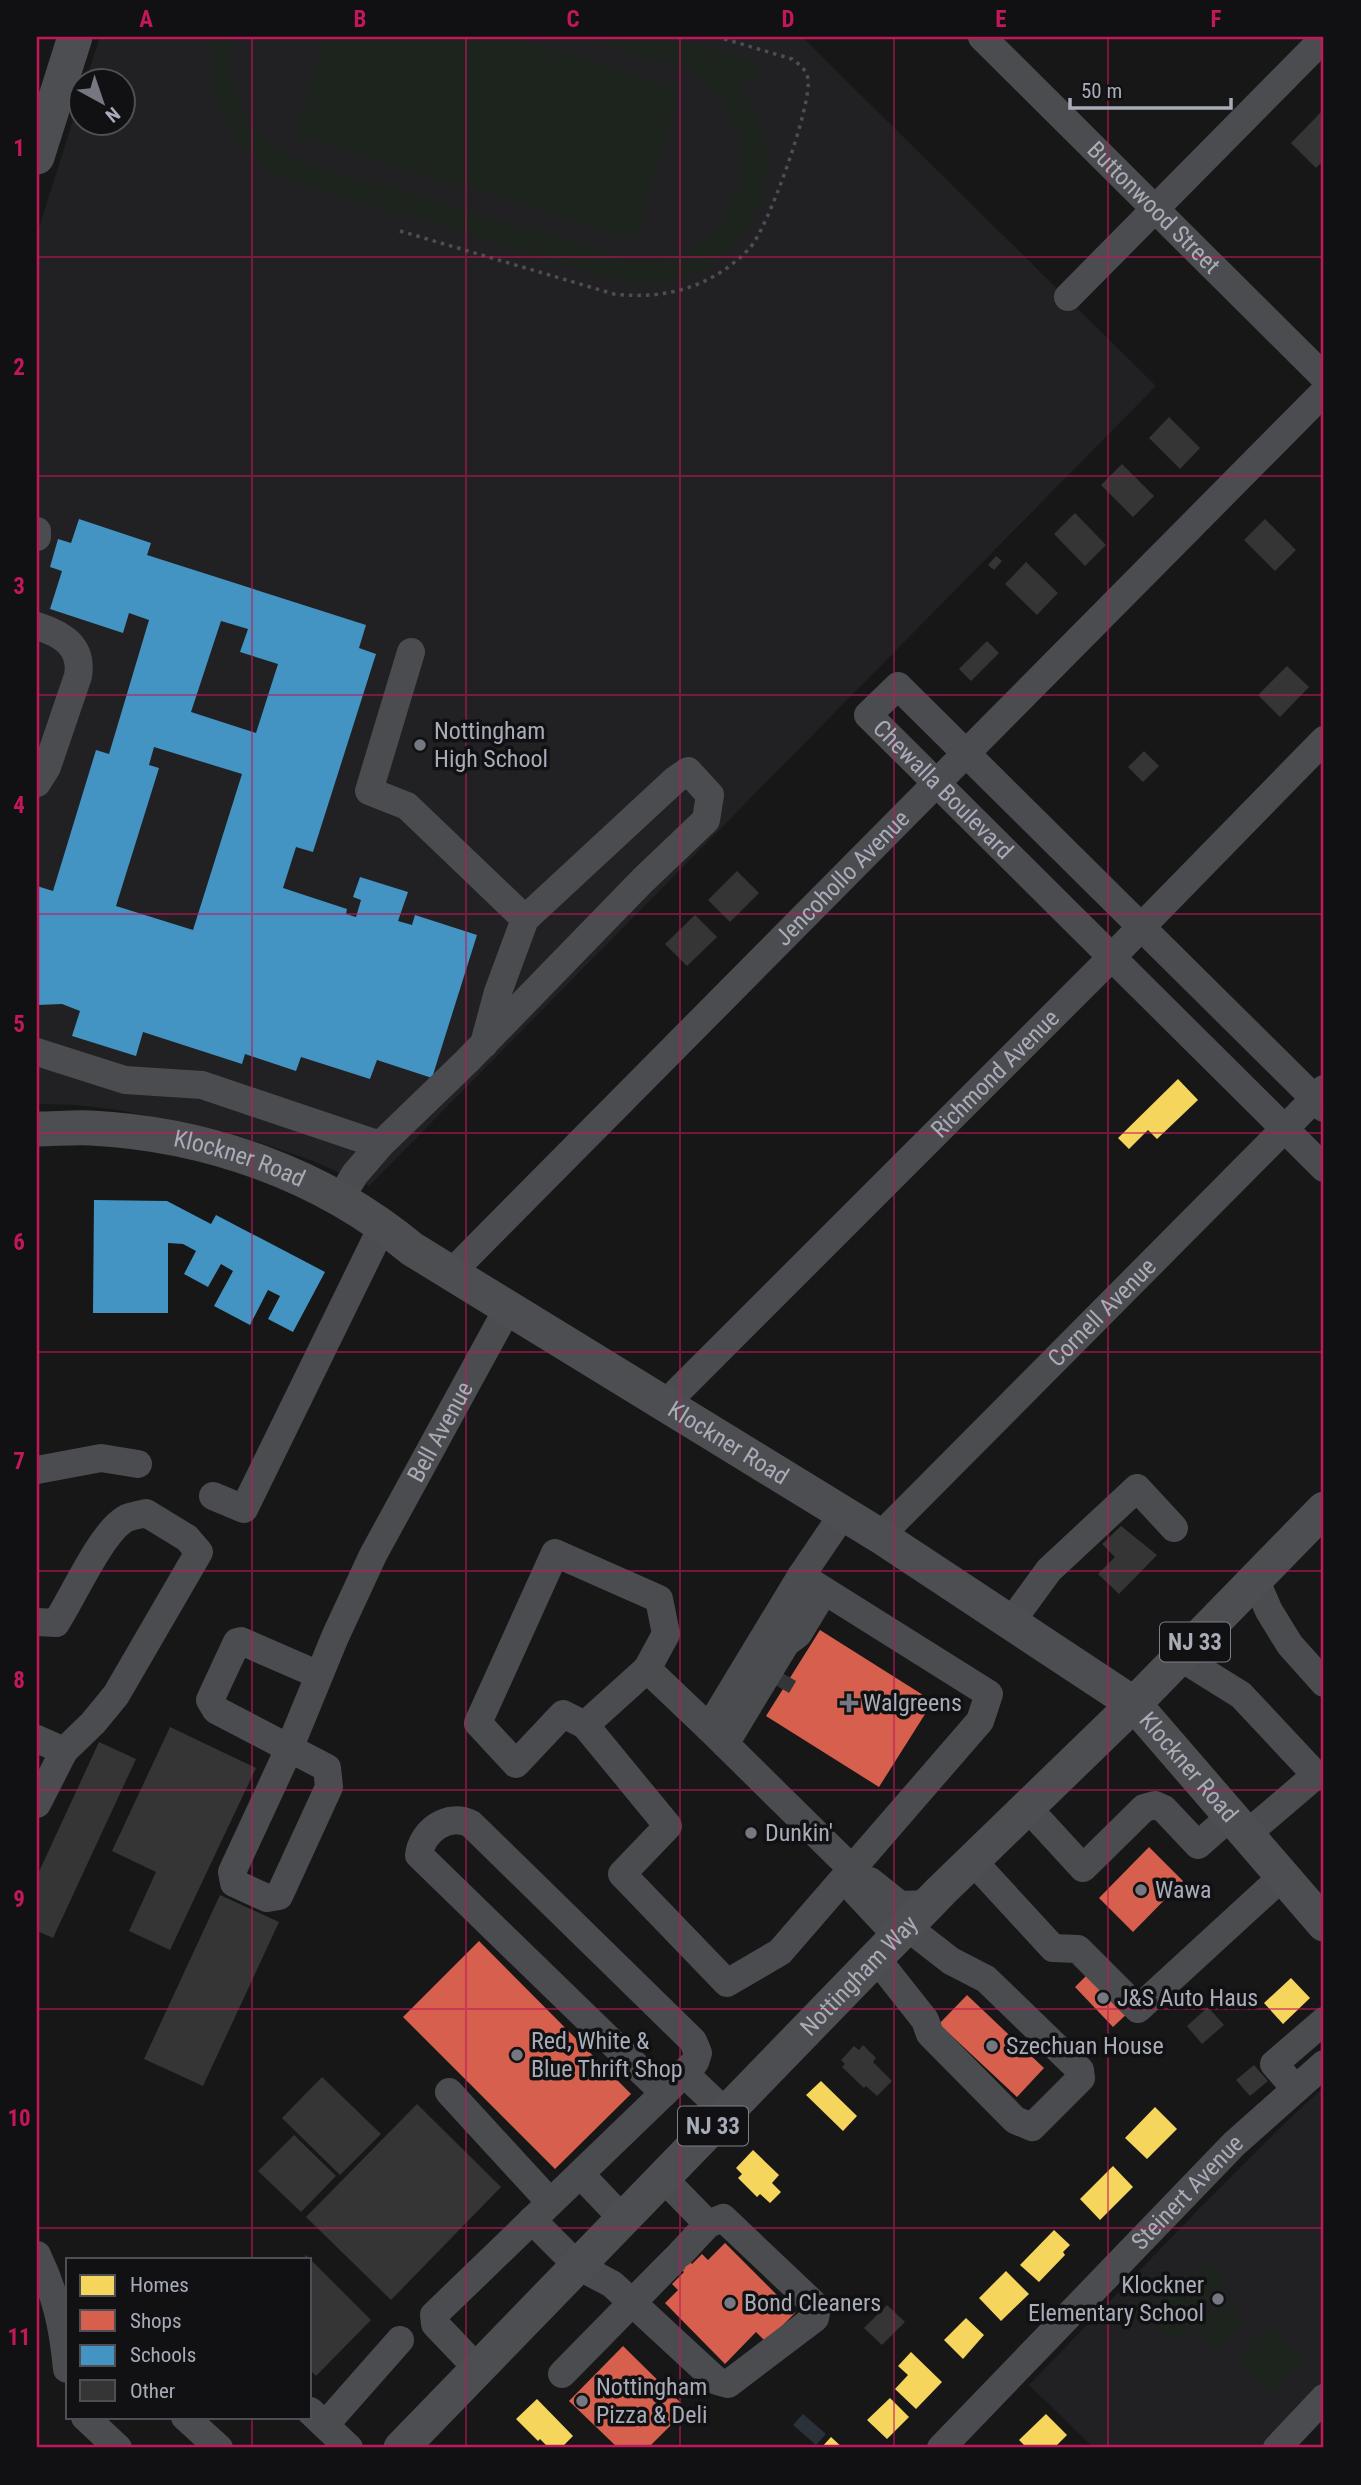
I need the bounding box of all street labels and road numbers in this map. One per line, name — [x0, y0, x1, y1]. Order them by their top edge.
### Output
street label: Buttonwood Street — [1081, 136, 1226, 280]
street label: Chewalla Boulevard — [867, 714, 1019, 865]
street label: Jencohollo Avenue — [769, 805, 915, 951]
street label: Richmond Avenue — [925, 1004, 1065, 1144]
street label: Klockner Road — [171, 1124, 309, 1193]
street label: Cornell Avenue — [1042, 1252, 1162, 1373]
street label: Bell Avenue — [402, 1377, 479, 1487]
street label: Klockner Road — [663, 1395, 794, 1491]
road number: NJ 33 — [1160, 1623, 1230, 1662]
street label: Klockner Road — [1133, 1706, 1244, 1828]
street label: Nottingham Way — [795, 1910, 923, 2041]
road number: NJ 33 — [678, 2106, 748, 2146]
street label: Steinert Avenue — [1126, 2129, 1249, 2256]

